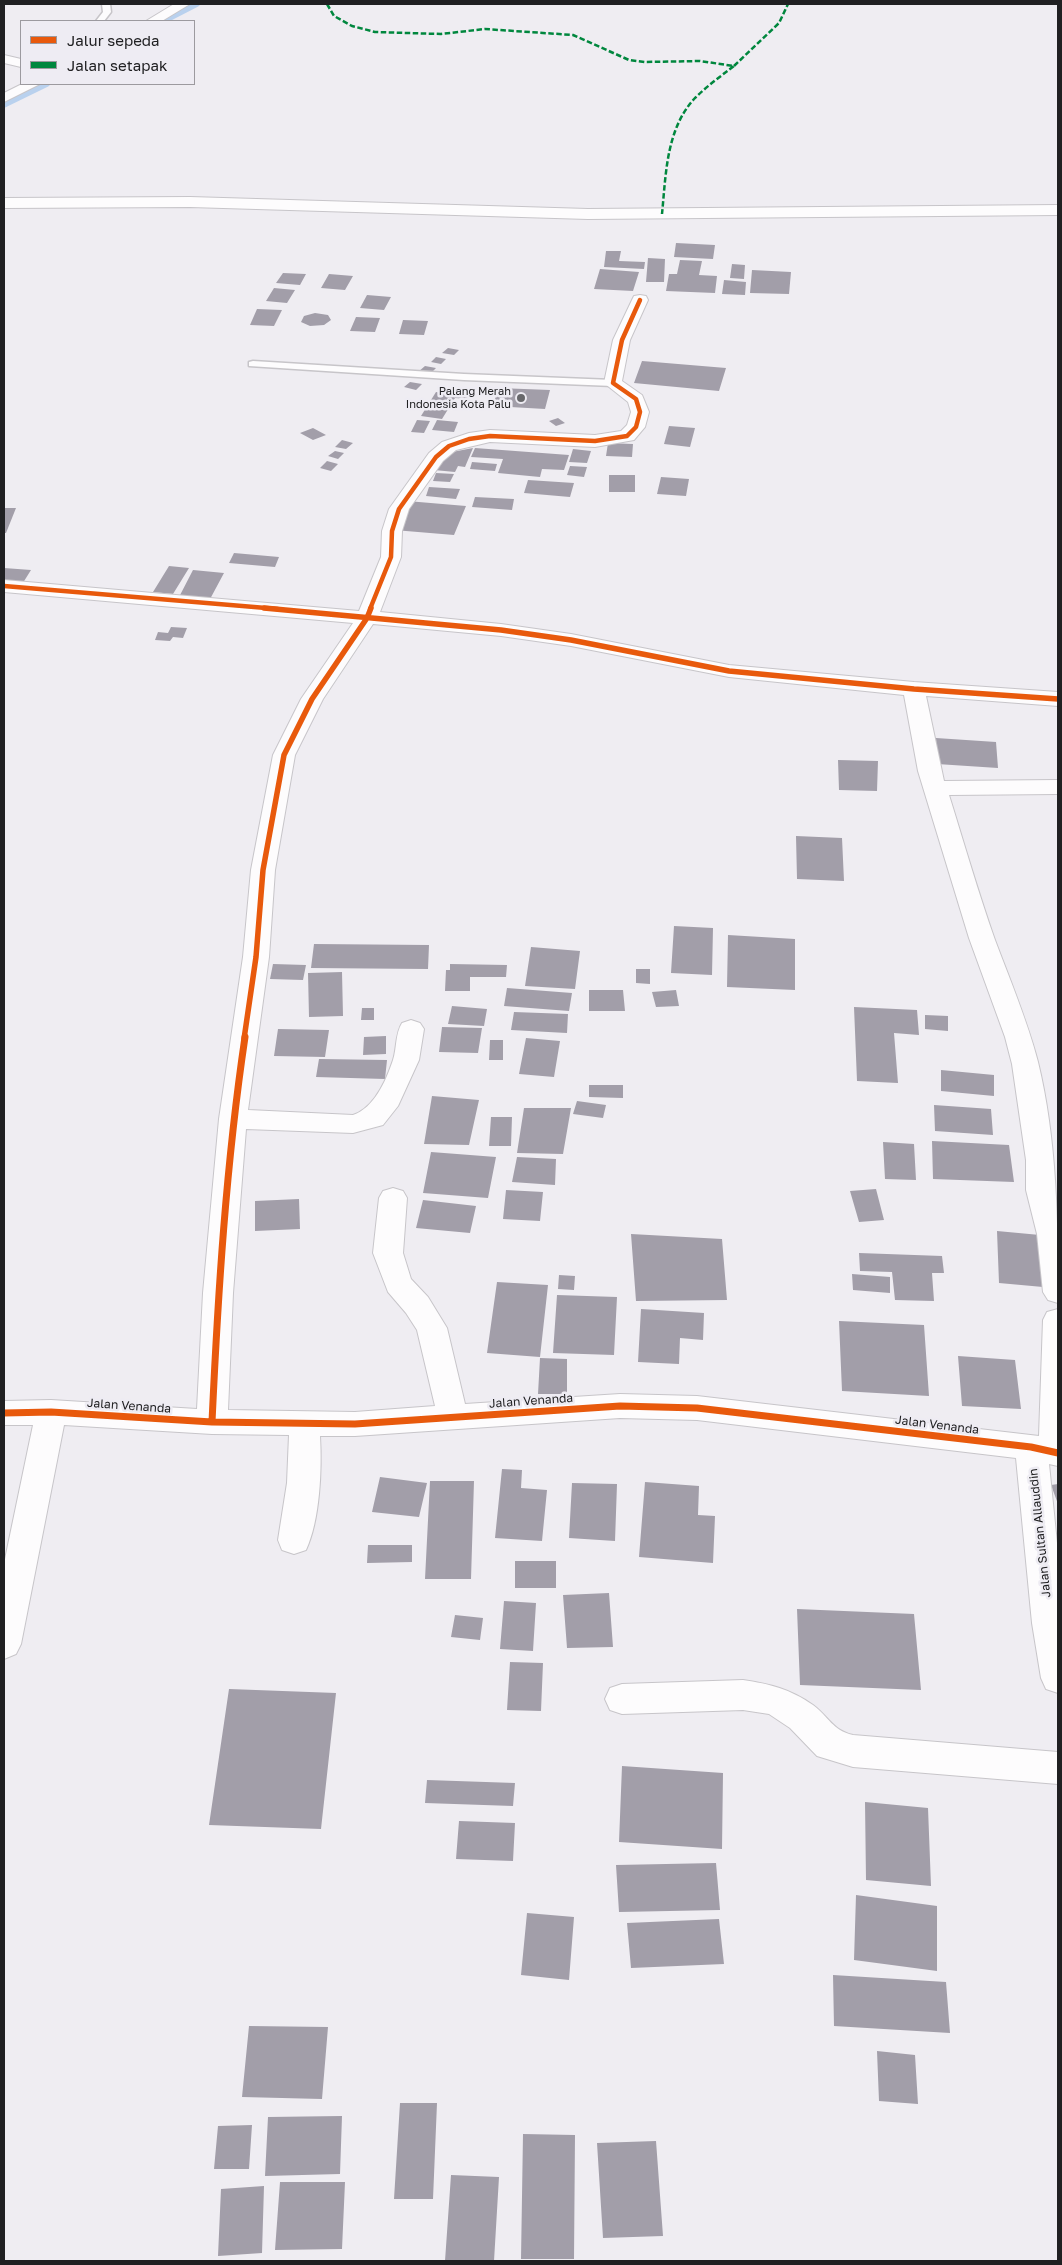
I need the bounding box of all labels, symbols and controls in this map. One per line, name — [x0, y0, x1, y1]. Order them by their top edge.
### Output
legend — [20, 20, 195, 85]
text: Jalur sepeda — [67, 31, 160, 49]
text: Jalan setapak — [67, 56, 167, 74]
place label: Palang Merah Indonesia Kota Palu — [406, 385, 511, 411]
marker: Palang Merah Indonesia Kota Palu — [515, 392, 527, 404]
street label: Jalan Venanda — [488, 1391, 574, 1411]
street label: Jalan Venanda — [86, 1396, 172, 1416]
street label: Jalan Venanda — [894, 1413, 980, 1437]
street label: Jalan Sultan Allauddin — [1026, 1468, 1054, 1598]

